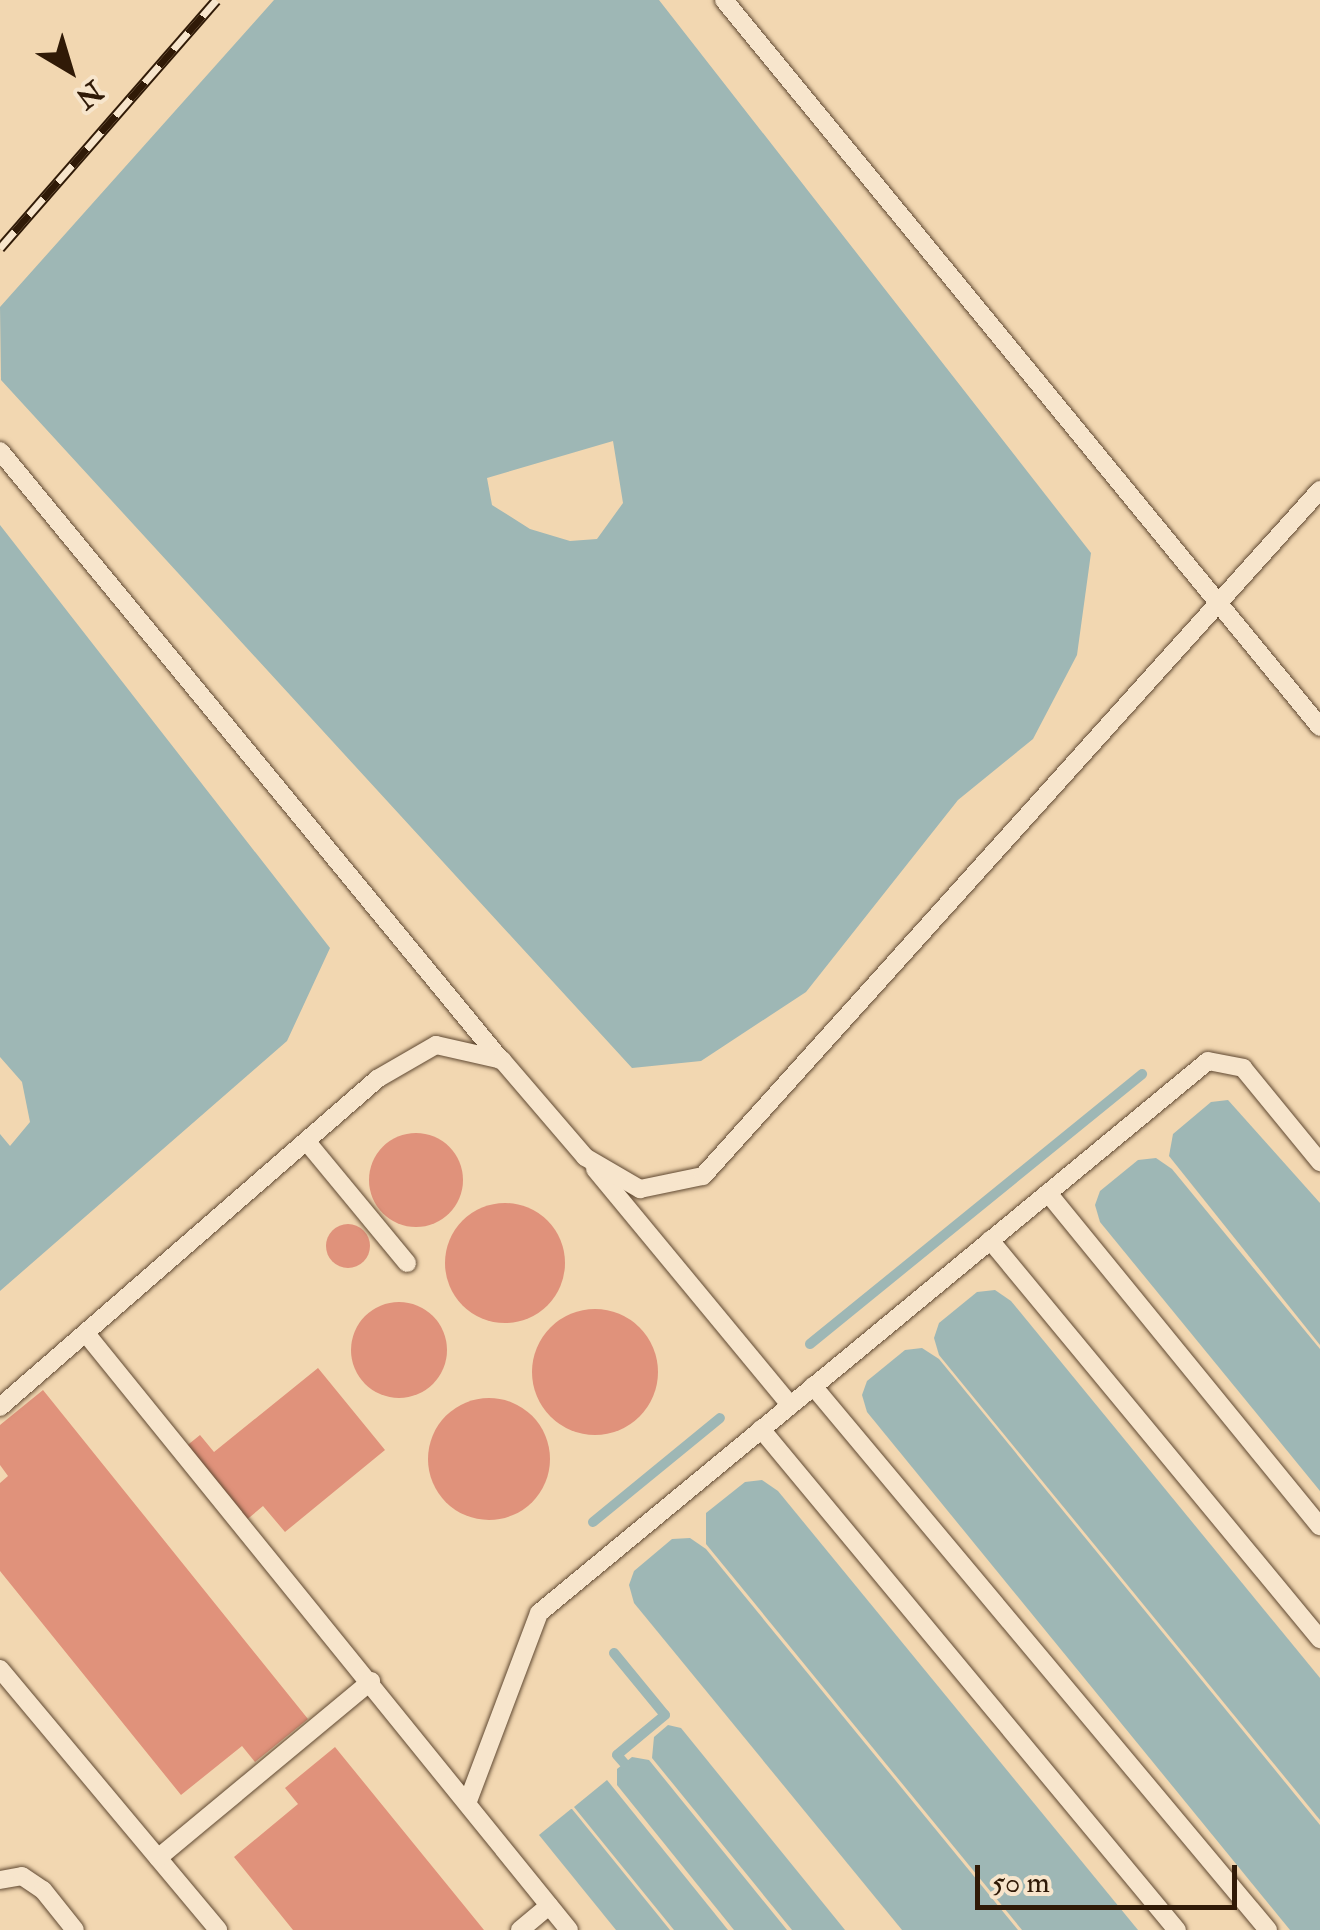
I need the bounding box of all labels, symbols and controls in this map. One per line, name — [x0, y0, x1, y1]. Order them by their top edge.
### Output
north arrow — [20, 20, 120, 120]
text: N — [68, 73, 109, 116]
scale bar — [980, 1845, 1242, 1907]
text: 50 m — [992, 1864, 1050, 1901]

